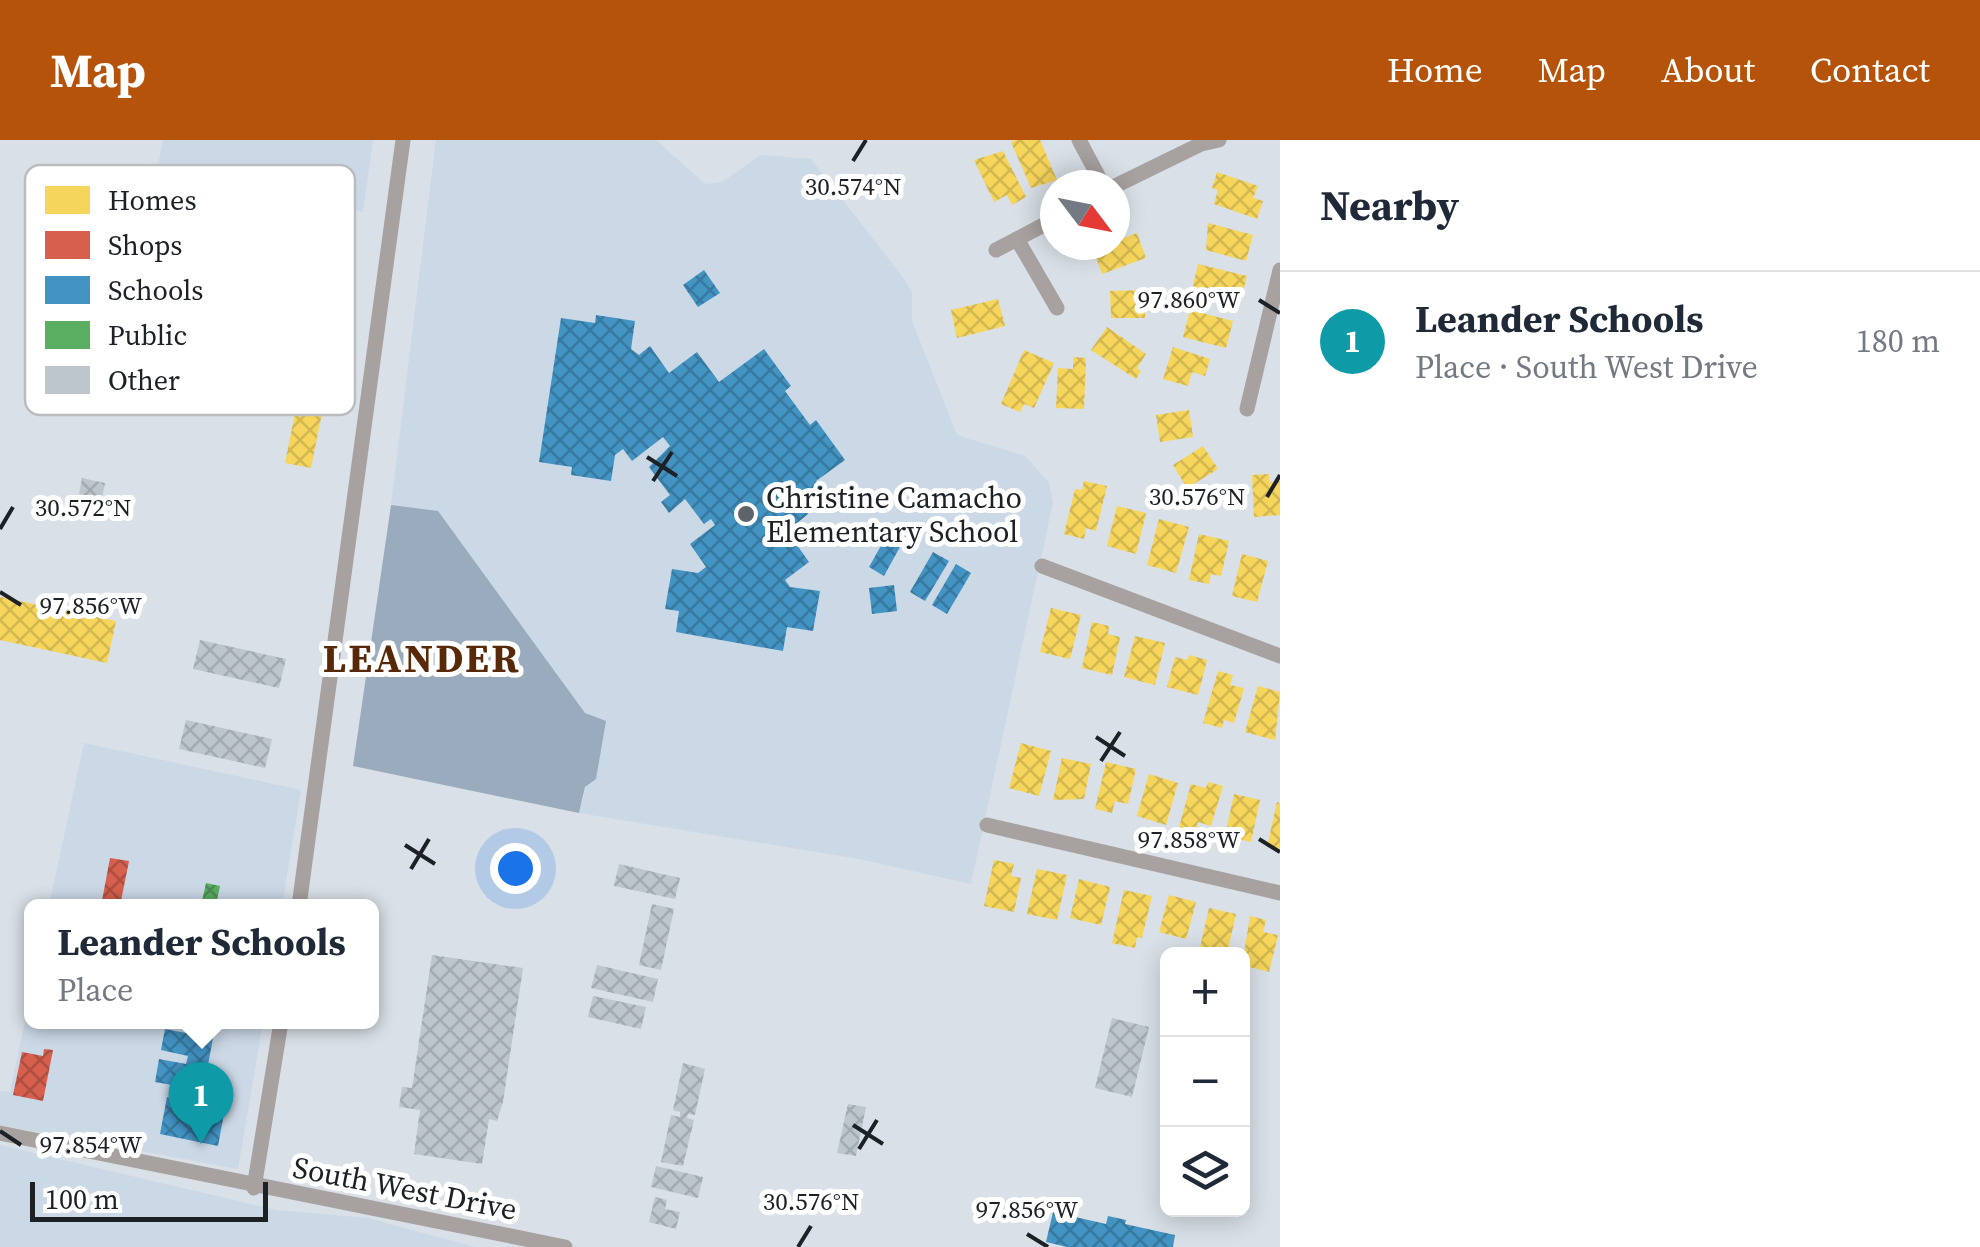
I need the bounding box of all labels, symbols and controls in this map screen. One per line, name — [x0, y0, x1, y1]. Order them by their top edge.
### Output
text: Map — [50, 37, 146, 103]
text: Home — [1387, 46, 1483, 94]
text: Map — [1538, 46, 1606, 94]
text: About — [1661, 46, 1755, 94]
text: Contact — [1810, 46, 1930, 94]
legend — [25, 165, 355, 415]
text: 30.574°N — [805, 169, 901, 203]
north arrow — [1040, 170, 1130, 260]
text: Nearby — [1320, 176, 1459, 234]
text: Homes — [108, 181, 197, 219]
text: Shops — [108, 226, 182, 264]
text: Schools — [108, 271, 203, 309]
text: 97.860°W — [1138, 282, 1240, 316]
text: Leander Schools — [1415, 293, 1704, 345]
text: Public — [108, 316, 187, 354]
text: 1 — [1344, 319, 1361, 363]
text: 180 m — [1856, 319, 1940, 363]
text: Place · South West Drive — [1415, 345, 1758, 389]
text: Other — [108, 361, 180, 399]
place label: Christine Camacho Elementary School — [766, 477, 1022, 552]
text: 30.576°N — [1149, 479, 1245, 513]
text: 30.572°N — [35, 490, 131, 524]
marker: Christine Camacho Elementary School — [735, 503, 757, 525]
text: 97.856°W — [40, 588, 142, 622]
district label: LEANDER — [323, 631, 521, 685]
text: 97.858°W — [1138, 822, 1240, 856]
your location — [490, 843, 541, 894]
popup — [24, 899, 379, 1029]
text: Leander Schools — [57, 916, 346, 968]
map controls — [1160, 947, 1250, 1217]
button: + — [1160, 947, 1250, 1037]
text: Place — [57, 968, 133, 1012]
button: − — [1160, 1037, 1250, 1127]
pin: 1 — [168, 1062, 234, 1144]
text: 97.854°W — [40, 1127, 142, 1161]
button: layers — [1160, 1127, 1250, 1217]
street label: South West Drive — [290, 1146, 520, 1230]
scale bar — [30, 1177, 268, 1222]
text: 100 m — [45, 1180, 119, 1218]
text: 30.576°N — [763, 1184, 859, 1218]
text: 97.856°W — [976, 1192, 1078, 1226]

